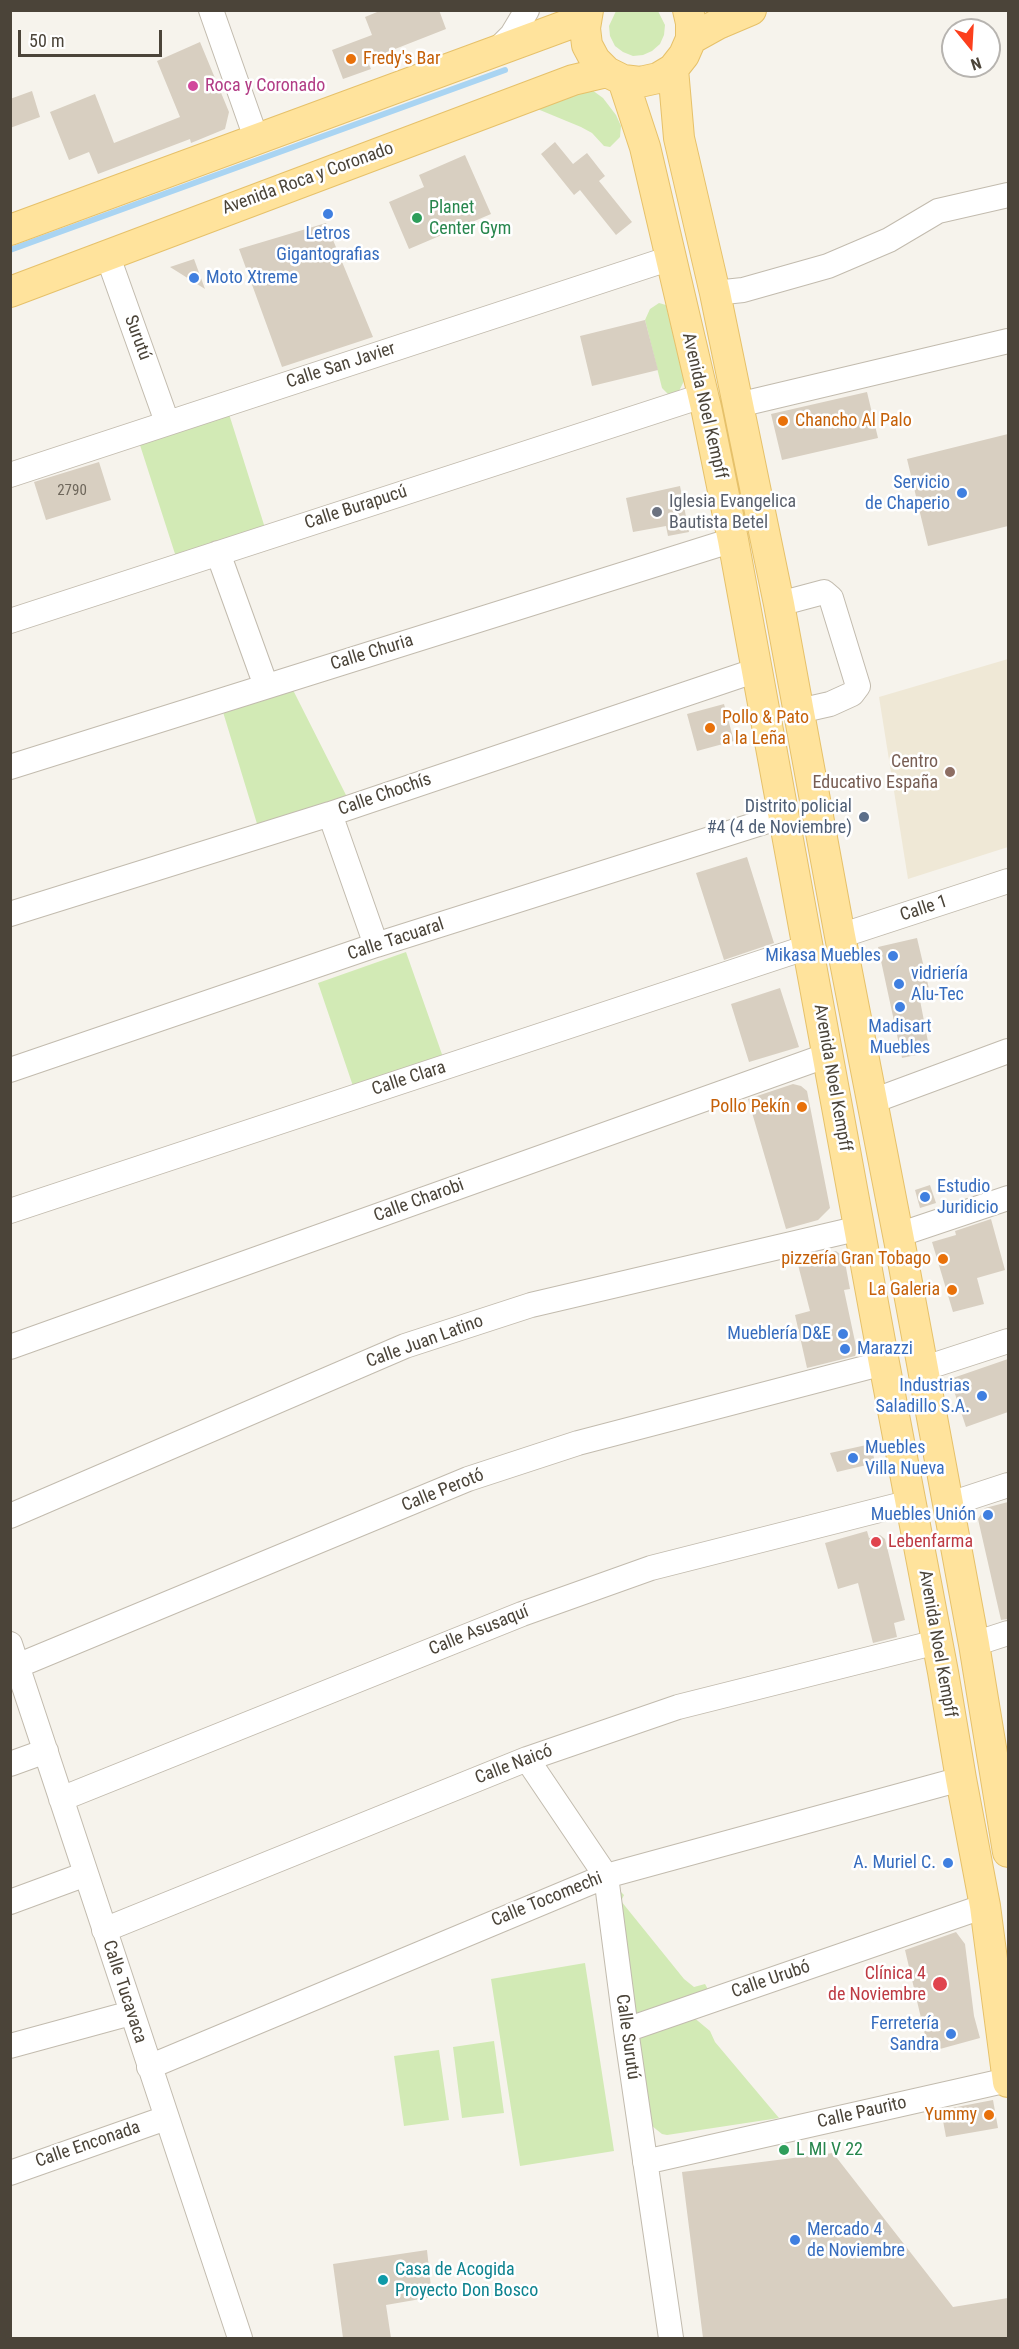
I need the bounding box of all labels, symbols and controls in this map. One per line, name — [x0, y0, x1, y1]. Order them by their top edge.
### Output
scale bar — [21, 18, 165, 56]
north arrow — [941, 18, 1001, 78]
text: 50 m — [29, 30, 64, 51]
place label: Fredy's Bar — [363, 48, 440, 70]
marker: Fredy's Bar — [344, 52, 358, 66]
text: N — [969, 53, 984, 74]
place label: Roca y Coronado — [205, 75, 325, 97]
marker: Roca y Coronado — [186, 79, 200, 93]
street label: Avenida Roca y Coronado — [219, 138, 397, 220]
place label: Planet Center Gym — [429, 197, 511, 240]
marker: Letros Gigantografias — [321, 207, 335, 221]
marker: Planet Center Gym — [410, 211, 424, 225]
place label: Letros Gigantografias — [276, 223, 380, 266]
place label: Moto Xtreme — [206, 267, 298, 289]
marker: Moto Xtreme — [187, 271, 201, 285]
street label: Surutú — [119, 313, 155, 363]
street label: Avenida Noel Kempff — [677, 331, 731, 481]
street label: Calle San Javier — [284, 338, 398, 394]
place label: Chancho Al Palo — [795, 410, 912, 432]
marker: Chancho Al Palo — [776, 414, 790, 428]
place label: Servicio de Chaperio — [865, 472, 950, 514]
street label: Calle Burapucú — [302, 481, 410, 535]
house number: 2790 — [57, 482, 87, 500]
marker: Servicio de Chaperio — [955, 486, 969, 500]
place label: Iglesia Evangelica Bautista Betel — [669, 491, 796, 534]
marker: Iglesia Evangelica Bautista Betel — [650, 505, 664, 519]
street label: Calle Churia — [328, 630, 416, 676]
place label: Pollo & Pato a la Leña — [722, 707, 809, 750]
marker: Pollo & Pato a la Leña — [703, 721, 717, 735]
place label: Centro Educativo España — [812, 751, 938, 794]
marker: Centro Educativo España — [943, 765, 957, 779]
street label: Calle Chochís — [336, 769, 434, 821]
place label: Distrito policial #4 (4 de Noviembre) — [707, 796, 852, 838]
marker: Distrito policial #4 (4 de Noviembre) — [857, 810, 871, 824]
street label: Calle 1 — [898, 891, 950, 927]
street label: Calle Tacuaral — [345, 914, 447, 966]
place label: Mikasa Muebles — [765, 945, 881, 967]
marker: Mikasa Muebles — [886, 949, 900, 963]
place label: vidriería Alu-Tec — [911, 963, 968, 1006]
marker: vidriería Alu-Tec — [892, 977, 906, 991]
marker: Madisart Muebles — [893, 1000, 907, 1014]
street label: Avenida Noel Kempff — [808, 1003, 856, 1153]
place label: Madisart Muebles — [868, 1016, 932, 1058]
street label: Calle Clara — [369, 1057, 449, 1101]
place label: Pollo Pekín — [710, 1096, 790, 1118]
marker: Pollo Pekín — [795, 1100, 809, 1114]
street label: Calle Charobi — [371, 1175, 467, 1227]
place label: Estudio Juridicio — [937, 1176, 999, 1218]
marker: Estudio Juridicio — [918, 1190, 932, 1204]
place label: pizzería Gran Tobago — [781, 1248, 931, 1270]
marker: pizzería Gran Tobago — [936, 1252, 950, 1266]
place label: La Galeria — [869, 1279, 940, 1301]
marker: La Galeria — [945, 1283, 959, 1297]
street label: Calle Juan Latino — [364, 1311, 486, 1373]
place label: Mueblería D&E — [727, 1323, 831, 1345]
marker: Mueblería D&E — [836, 1327, 850, 1341]
place label: Marazzi — [857, 1338, 913, 1360]
marker: Marazzi — [838, 1342, 852, 1356]
place label: Industrias Saladillo S.A. — [876, 1375, 970, 1418]
marker: Industrias Saladillo S.A. — [975, 1389, 989, 1403]
place label: Muebles Villa Nueva — [865, 1437, 945, 1480]
marker: Muebles Villa Nueva — [846, 1451, 860, 1465]
street label: Calle Perotó — [399, 1465, 487, 1517]
place label: Muebles Unión — [871, 1504, 976, 1526]
marker: Muebles Unión — [981, 1508, 995, 1522]
place label: Lebenfarma — [888, 1531, 973, 1553]
marker: Lebenfarma — [869, 1535, 883, 1549]
street label: Avenida Noel Kempff — [913, 1569, 961, 1719]
street label: Calle Asusaquí — [426, 1601, 532, 1661]
street label: Calle Naicó — [472, 1740, 556, 1790]
place label: A. Muriel C. — [853, 1852, 936, 1874]
marker: A. Muriel C. — [941, 1856, 955, 1870]
street label: Calle Tocomechi — [488, 1868, 606, 1932]
street label: Calle Tucavaca — [97, 1938, 151, 2046]
street label: Calle Urubó — [729, 1956, 813, 2004]
place label: Clínica 4 de Noviembre — [828, 1963, 926, 2006]
marker: Clínica 4 de Noviembre — [931, 1975, 949, 1993]
street label: Calle Surutú — [610, 1993, 644, 2081]
place label: Ferretería Sandra — [871, 2013, 939, 2056]
marker: Ferretería Sandra — [944, 2027, 958, 2041]
street label: Calle Paurito — [815, 2092, 909, 2134]
place label: Yummy — [925, 2104, 977, 2126]
marker: Yummy — [982, 2108, 996, 2122]
street label: Calle Enconada — [33, 2117, 143, 2173]
place label: L MI V 22 — [796, 2139, 863, 2161]
marker: L MI V 22 — [777, 2143, 791, 2157]
place label: Mercado 4 de Noviembre — [807, 2219, 905, 2262]
marker: Mercado 4 de Noviembre — [788, 2233, 802, 2247]
place label: Casa de Acogida Proyecto Don Bosco — [395, 2259, 538, 2302]
marker: Casa de Acogida Proyecto Don Bosco — [376, 2273, 390, 2287]

